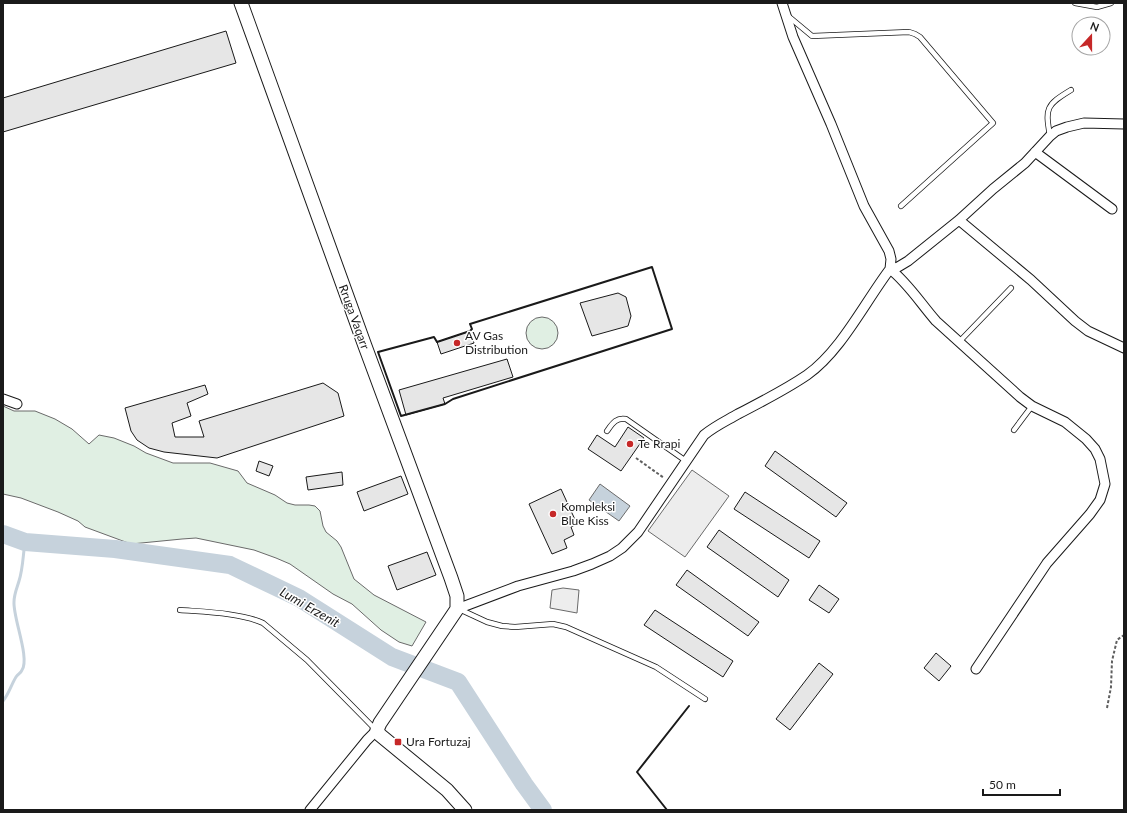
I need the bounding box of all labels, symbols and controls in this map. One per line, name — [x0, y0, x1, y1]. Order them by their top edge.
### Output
north arrow — [1071, 16, 1111, 56]
text: N — [1088, 19, 1101, 34]
street label: Rruga Vaqarr — [336, 282, 373, 352]
place label: AV Gas Distribution — [465, 328, 528, 357]
marker: AV Gas Distribution — [452, 338, 462, 348]
place label: Te Rrapi — [638, 436, 680, 451]
marker: Te Rrapi — [625, 439, 635, 449]
place label: Kompleksi Blue Kiss — [561, 499, 615, 528]
marker: Kompleksi Blue Kiss — [548, 509, 558, 519]
water label: Lumi Erzenit — [277, 583, 343, 631]
place label: Ura Fortuzaj — [406, 734, 471, 749]
marker: Ura Fortuzaj — [393, 737, 403, 747]
scale bar — [983, 771, 1060, 797]
text: 50 m — [989, 777, 1016, 792]

